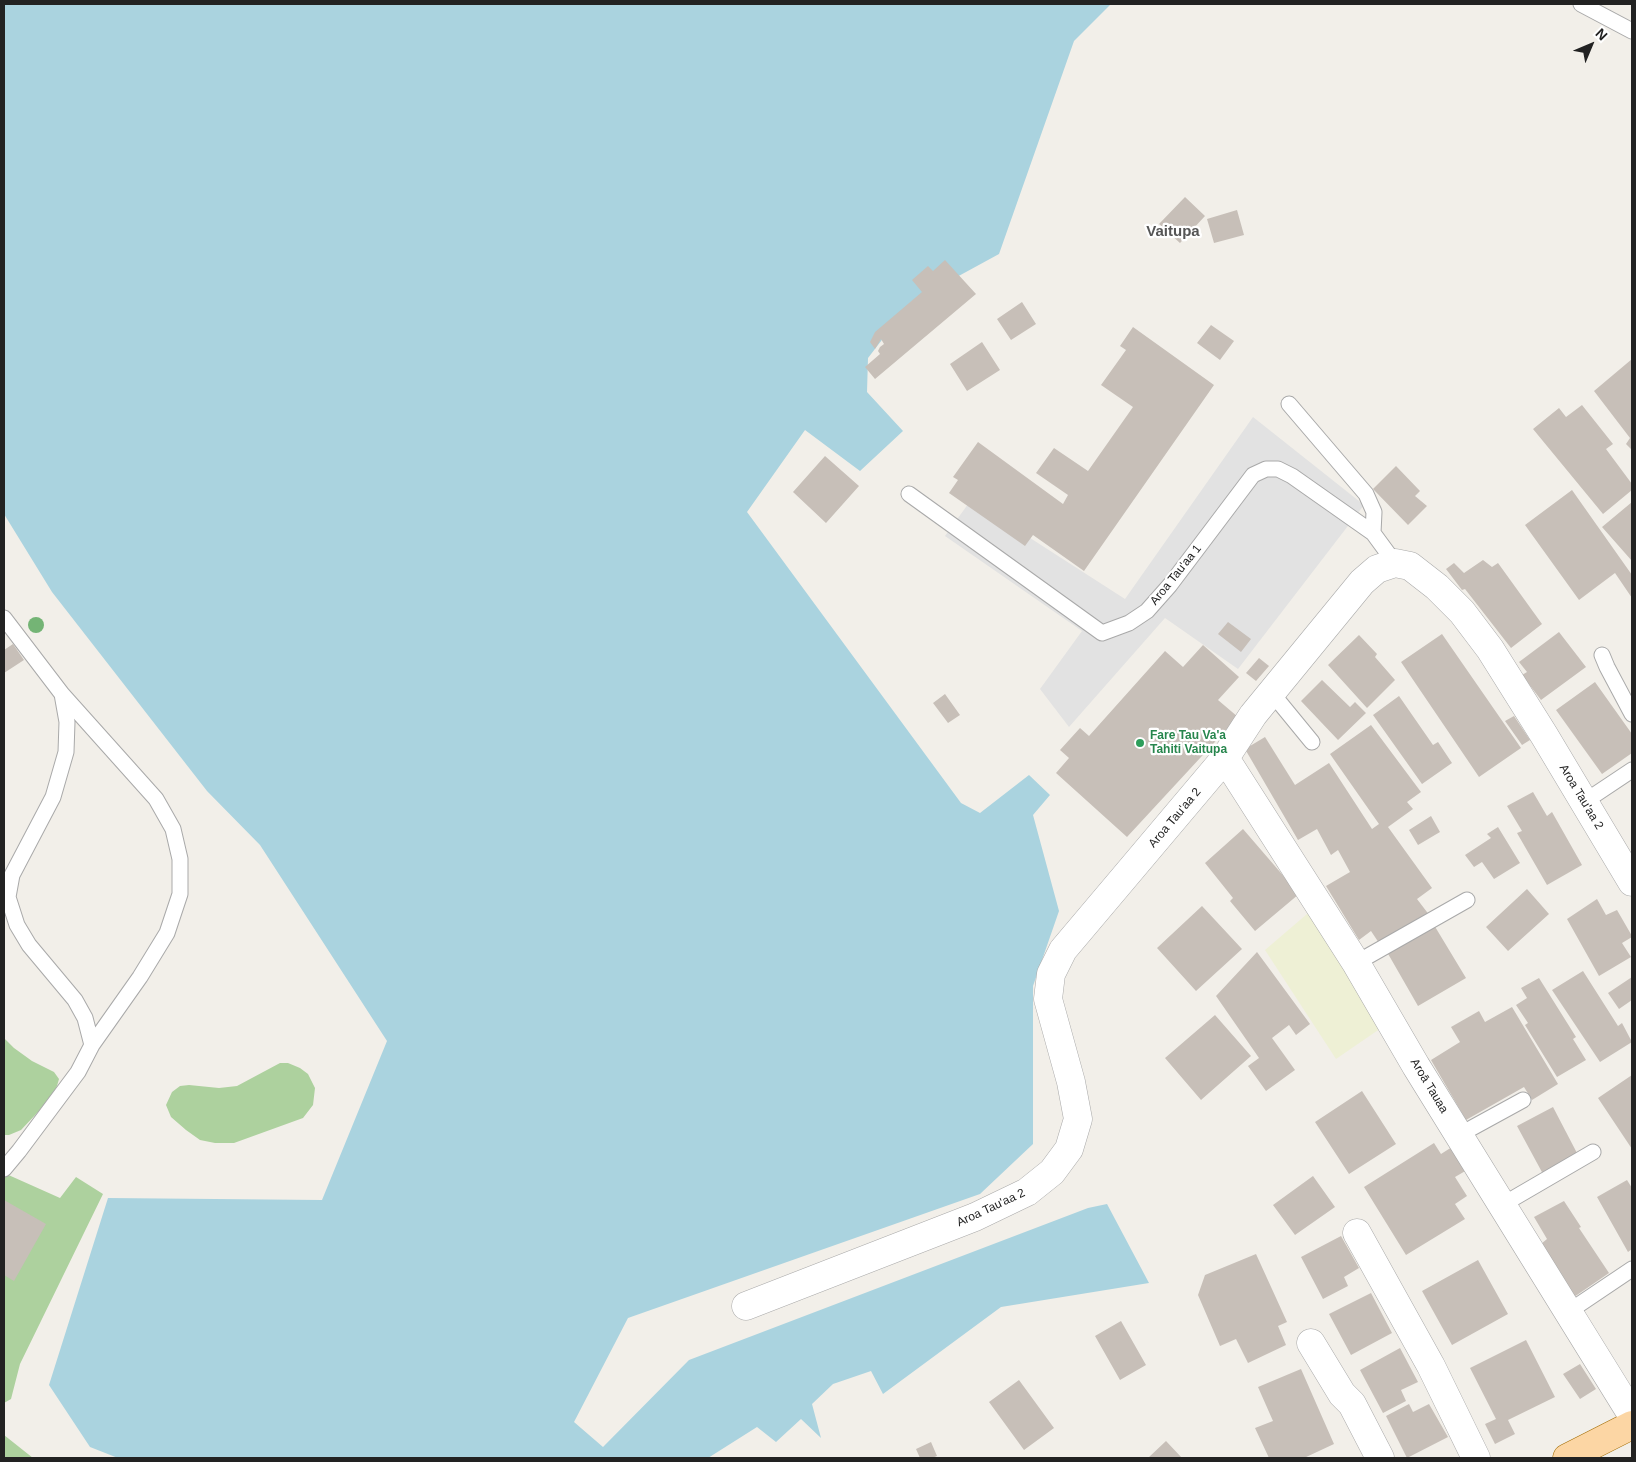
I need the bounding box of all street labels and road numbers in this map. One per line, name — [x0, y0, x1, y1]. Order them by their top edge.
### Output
street label: Aroa Tau'aa 1 — [1147, 542, 1205, 608]
street label: Aroa Tau'aa 2 — [1556, 762, 1606, 832]
street label: Aroa Tau'aa 2 — [1146, 785, 1204, 851]
street label: Aroā Tauaa — [1407, 1056, 1451, 1116]
street label: Aroa Tau'aa 2 — [955, 1186, 1027, 1230]

